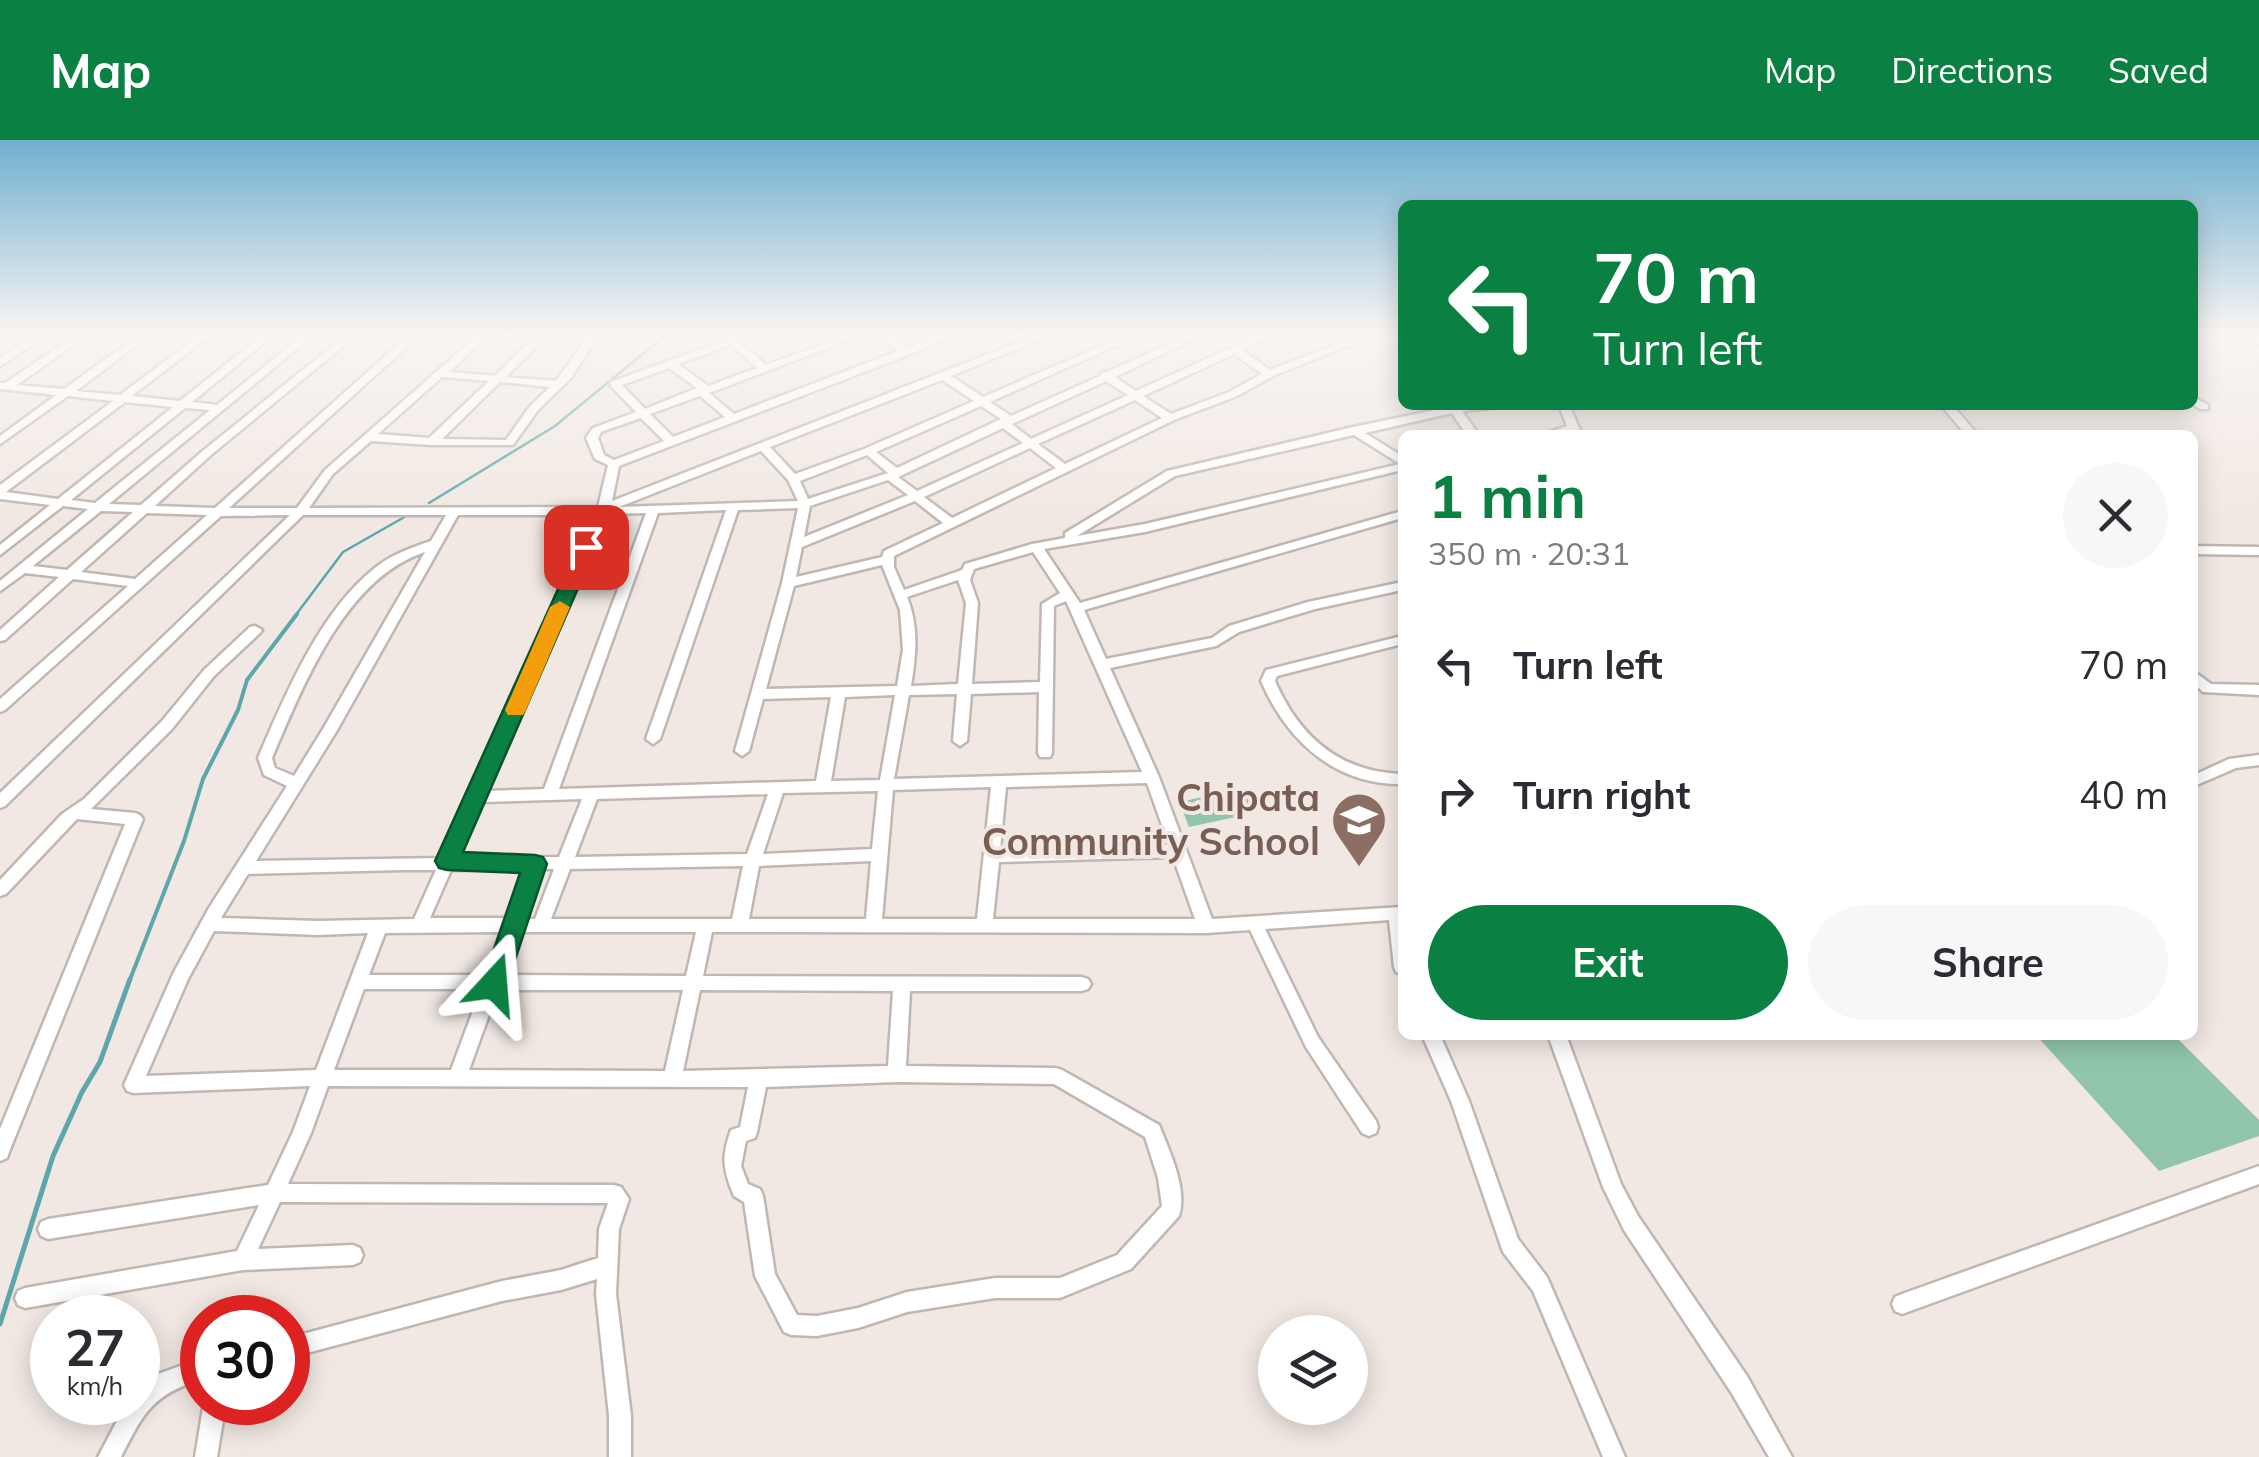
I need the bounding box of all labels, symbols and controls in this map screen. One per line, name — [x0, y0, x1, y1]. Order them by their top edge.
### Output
text: Map — [50, 40, 151, 100]
text: Map — [1764, 48, 1836, 92]
text: Directions — [1891, 48, 2053, 92]
text: Saved — [2108, 48, 2209, 92]
text: 70 m — [1593, 233, 1759, 321]
icon: left — [1428, 240, 1558, 370]
text: Turn left — [1593, 320, 1762, 376]
text: 1 min — [1428, 458, 1586, 533]
button: close — [2063, 463, 2168, 568]
pin — [544, 505, 629, 590]
icon: arrive — [559, 520, 614, 575]
text: 350 m · 20:31 — [1428, 533, 1630, 573]
icon: left — [1428, 638, 1483, 693]
text: Turn left — [1513, 641, 1663, 689]
text: 70 m — [2079, 641, 2168, 689]
icon: right — [1428, 768, 1483, 823]
text: Turn right — [1513, 771, 1690, 819]
text: 40 m — [2079, 771, 2168, 819]
place label: Chipata Community School — [982, 773, 1320, 865]
school or university icon: Chipata Community School — [1329, 790, 1389, 869]
button: Exit — [1428, 905, 1788, 1020]
button: Share — [1808, 905, 2168, 1020]
position arrow — [442, 932, 546, 1036]
speed limit sign: 30 — [180, 1295, 310, 1425]
map controls — [1258, 1315, 1368, 1425]
button: layers — [1258, 1315, 1368, 1425]
text: 27 — [65, 1316, 125, 1379]
text: km/h — [67, 1370, 123, 1401]

